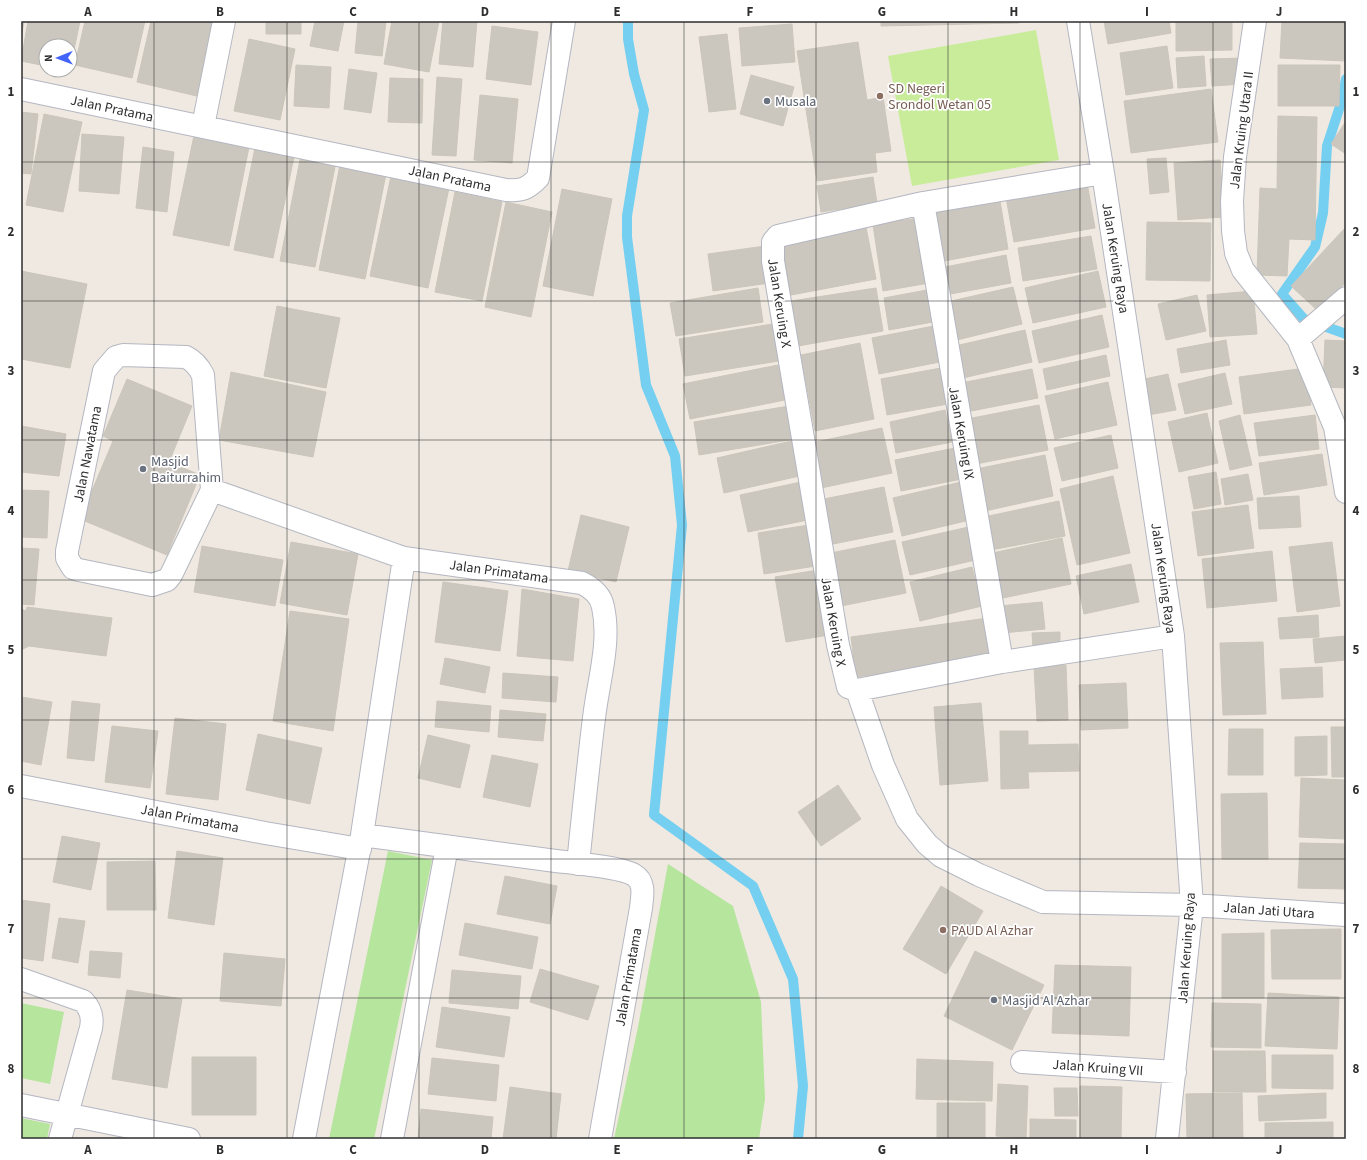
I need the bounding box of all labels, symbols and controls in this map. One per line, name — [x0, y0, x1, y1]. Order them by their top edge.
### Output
text: A — [83, 3, 92, 21]
text: B — [216, 3, 224, 21]
text: C — [349, 3, 357, 21]
text: D — [481, 3, 489, 21]
text: E — [613, 3, 621, 21]
text: F — [747, 3, 754, 21]
text: G — [878, 3, 886, 21]
text: H — [1010, 3, 1018, 21]
text: I — [1145, 3, 1149, 21]
text: J — [1276, 3, 1282, 21]
north arrow — [38, 38, 78, 78]
text: N — [41, 54, 56, 62]
street label: Jalan Kruing Utara II — [1225, 70, 1259, 190]
place label: SD Negeri Srondol Wetan 05 — [888, 79, 991, 115]
text: 1 — [8, 83, 15, 101]
text: 1 — [1353, 83, 1360, 101]
street label: Jalan Pratama — [68, 90, 155, 128]
marker: SD Negeri Srondol Wetan 05 — [875, 91, 885, 101]
place label: Musala — [775, 92, 816, 112]
marker: Musala — [762, 96, 772, 106]
street label: Jalan Pratama — [406, 160, 493, 198]
street label: Jalan Keruing Raya — [1096, 202, 1134, 315]
text: 2 — [8, 223, 15, 241]
text: 2 — [1353, 223, 1360, 241]
street label: Jalan Keruing X — [762, 257, 796, 349]
text: 3 — [8, 362, 15, 380]
text: 3 — [1353, 362, 1360, 380]
street label: Jalan Keruing IX — [943, 385, 979, 481]
street label: Jalan Nawatama — [69, 404, 107, 504]
place label: Masjid Baiturrahim — [151, 452, 221, 488]
marker: Masjid Baiturrahim — [138, 464, 148, 474]
text: 4 — [8, 502, 15, 520]
text: 4 — [1353, 502, 1360, 520]
street label: Jalan Keruing Raya — [1145, 522, 1181, 635]
street label: Jalan Primatama — [448, 555, 550, 589]
street label: Jalan Keruing X — [815, 576, 851, 668]
text: 5 — [8, 641, 15, 659]
text: 5 — [1353, 641, 1360, 659]
text: 6 — [8, 781, 15, 799]
text: 6 — [1353, 781, 1360, 799]
street label: Jalan Primatama — [139, 800, 241, 838]
street label: Jalan Keruing Raya — [1173, 892, 1201, 1004]
street label: Jalan Jati Utara — [1223, 898, 1315, 924]
text: 7 — [8, 920, 15, 938]
text: 7 — [1353, 920, 1360, 938]
place label: PAUD Al Azhar — [951, 921, 1033, 941]
marker: PAUD Al Azhar — [938, 925, 948, 935]
street label: Jalan Primatama — [610, 926, 647, 1028]
place label: Masjid Al Azhar — [1002, 991, 1090, 1011]
marker: Masjid Al Azhar — [989, 995, 999, 1005]
street label: Jalan Kruing VII — [1052, 1055, 1144, 1081]
text: 8 — [8, 1060, 15, 1078]
text: 8 — [1353, 1060, 1360, 1078]
text: A — [83, 1141, 92, 1159]
text: B — [216, 1141, 224, 1159]
text: C — [349, 1141, 357, 1159]
text: D — [481, 1141, 489, 1159]
text: E — [613, 1141, 621, 1159]
text: F — [747, 1141, 754, 1159]
text: G — [878, 1141, 886, 1159]
text: H — [1010, 1141, 1018, 1159]
text: I — [1145, 1141, 1149, 1159]
text: J — [1276, 1141, 1282, 1159]

